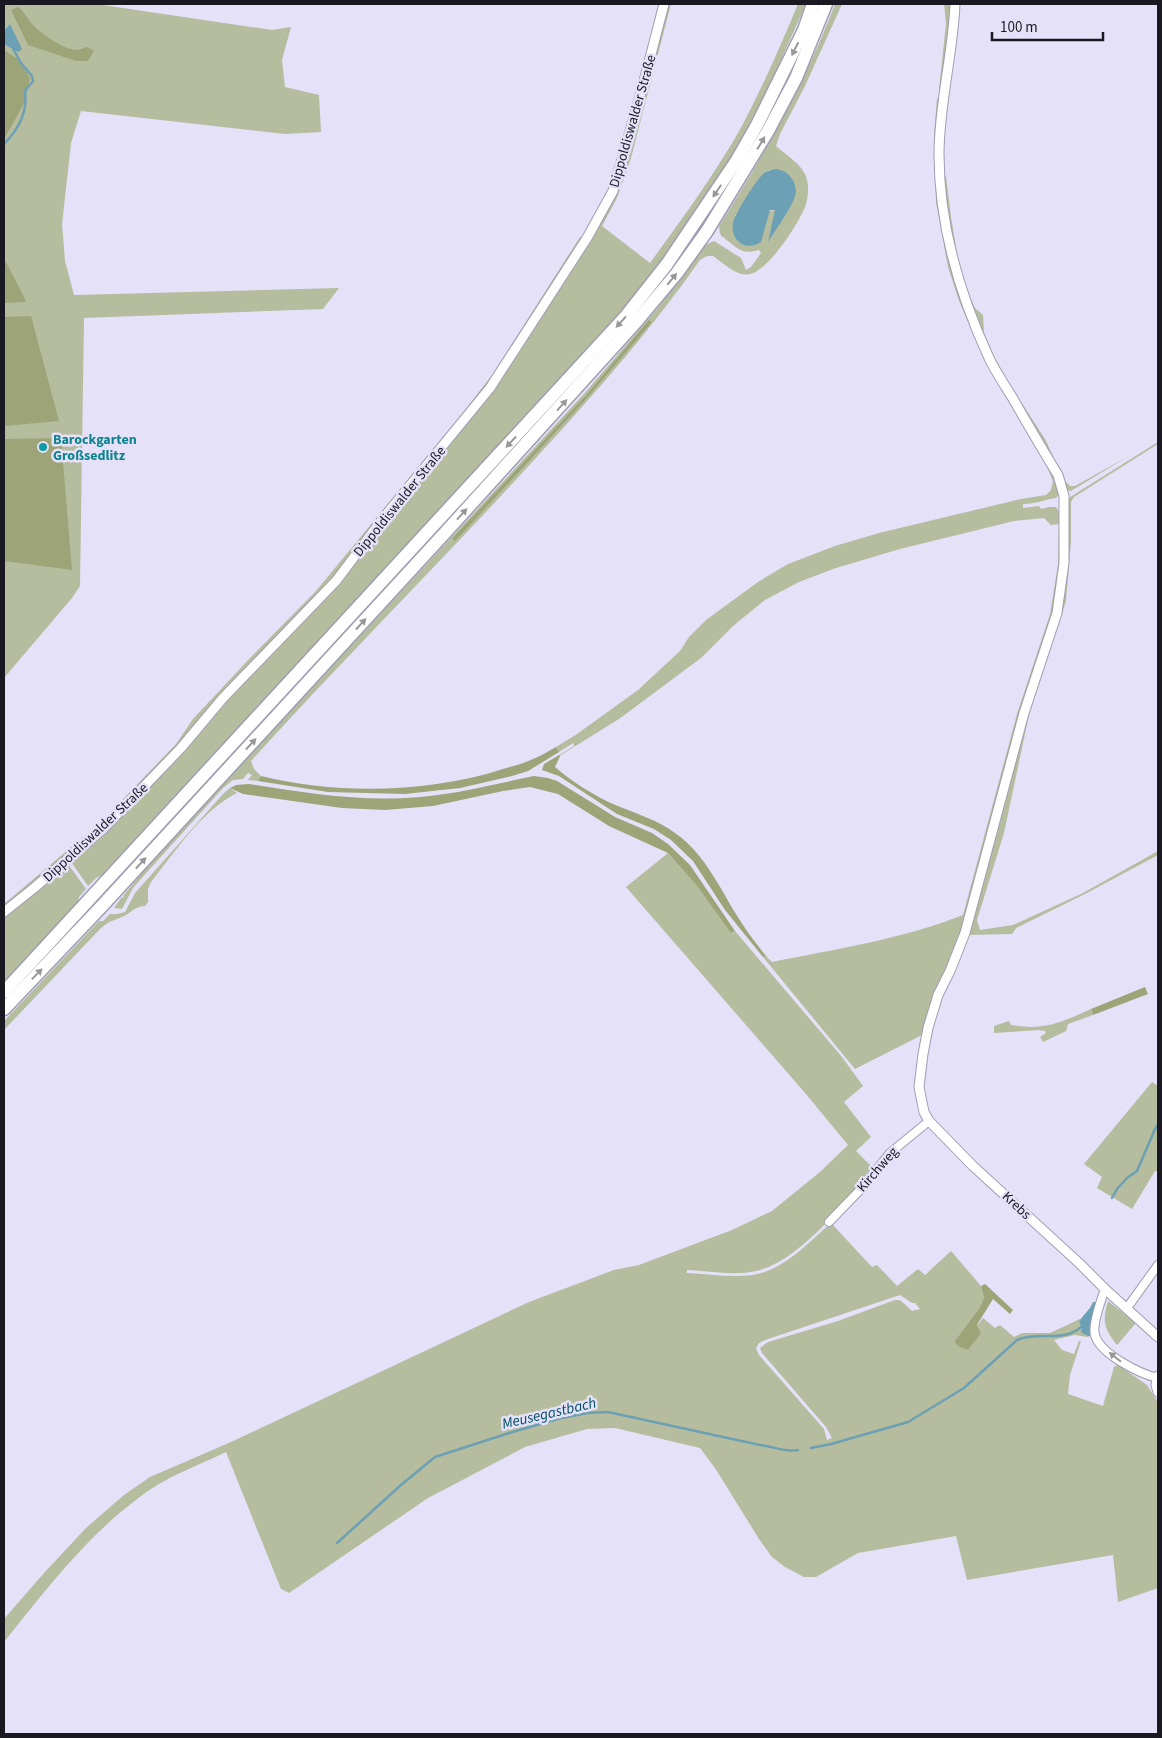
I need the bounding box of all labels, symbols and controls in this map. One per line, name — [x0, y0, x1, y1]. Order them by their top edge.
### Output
scale bar — [992, 10, 1103, 42]
text: 100 m — [1000, 17, 1038, 38]
one-way arrow — [791, 42, 799, 56]
street label: Dippoldiswalder Straße — [604, 53, 661, 190]
one-way arrow — [756, 136, 765, 149]
one-way arrow — [712, 184, 722, 198]
one-way arrow — [666, 273, 677, 286]
one-way arrow — [615, 315, 627, 327]
one-way arrow — [556, 398, 567, 411]
place label: Barockgarten Großsedlitz — [53, 430, 137, 466]
one-way arrow — [505, 435, 517, 447]
marker: Barockgarten Großsedlitz — [37, 441, 49, 453]
street label: Dippoldiswalder Straße — [349, 442, 451, 561]
one-way arrow — [456, 509, 468, 521]
one-way arrow — [355, 618, 367, 630]
one-way arrow — [245, 738, 257, 750]
street label: Dippoldiswalder Straße — [39, 779, 153, 887]
one-way arrow — [135, 858, 147, 870]
one-way arrow — [31, 968, 43, 980]
street label: Kirchweg — [852, 1143, 903, 1197]
street label: Krebs — [997, 1187, 1035, 1225]
one-way arrow — [1108, 1351, 1121, 1362]
water label: Meusegastbach — [500, 1392, 598, 1435]

